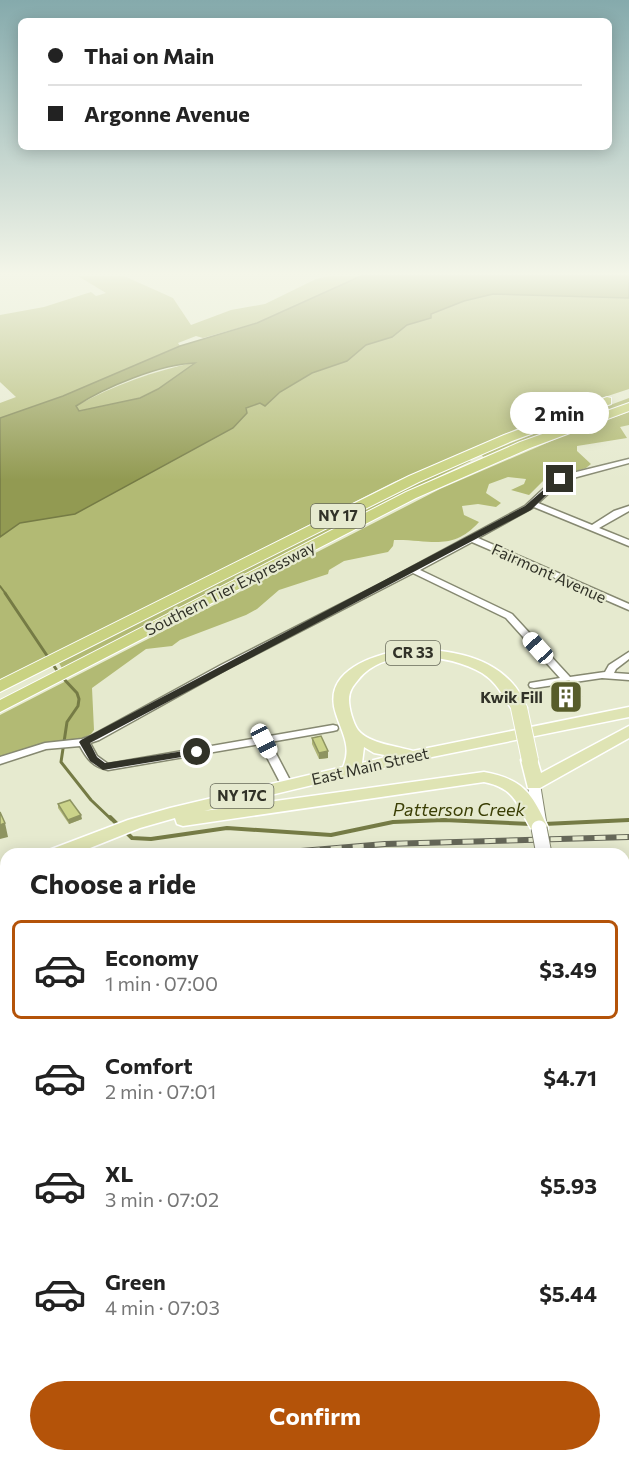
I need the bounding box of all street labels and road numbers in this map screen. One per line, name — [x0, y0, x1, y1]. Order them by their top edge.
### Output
road number: NY 17 — [311, 504, 365, 528]
street label: Southern Tier Expressway — [141, 536, 318, 639]
street label: Fairmont Avenue — [489, 539, 609, 606]
road number: CR 33 — [386, 641, 440, 665]
street label: East Main Street — [309, 743, 431, 788]
road number: NY 17C — [210, 784, 274, 808]

